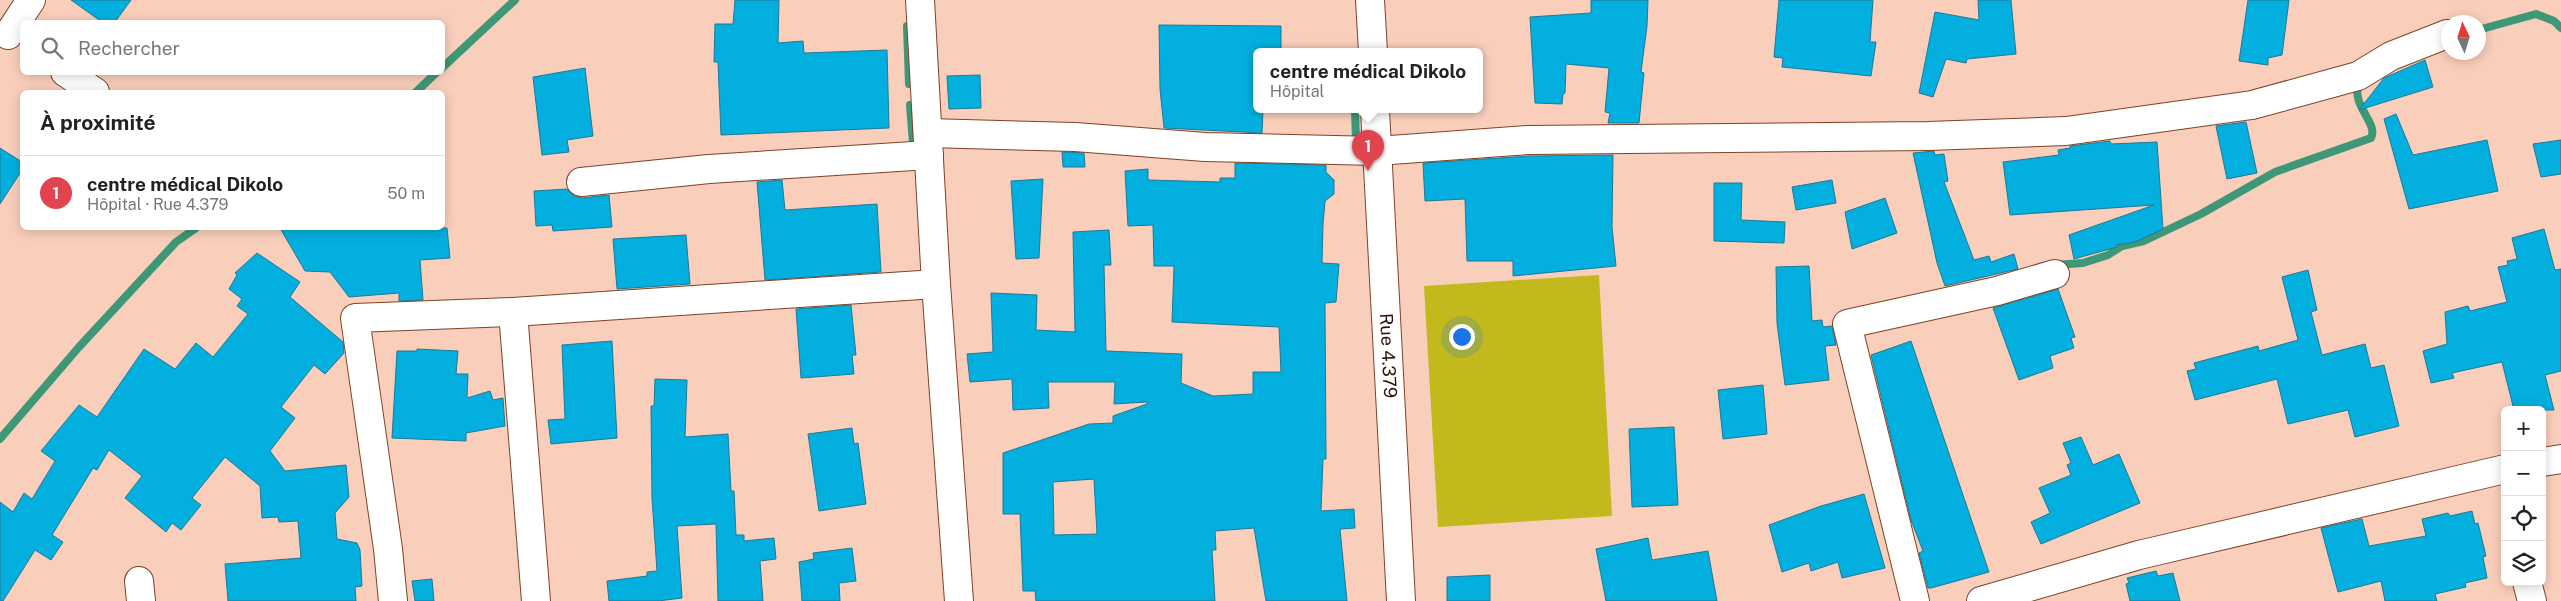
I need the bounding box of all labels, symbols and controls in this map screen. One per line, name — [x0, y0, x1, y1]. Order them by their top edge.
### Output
north arrow — [2441, 15, 2486, 60]
search box — [20, 20, 445, 75]
icon: search — [38, 34, 66, 62]
text: Rechercher — [78, 37, 180, 59]
popup — [1253, 48, 1483, 113]
text: centre médical Dikolo — [1270, 60, 1466, 82]
text: Hôpital — [1270, 82, 1324, 101]
text: À proximité — [40, 110, 156, 135]
pin: 1 — [1352, 130, 1384, 171]
text: centre médical Dikolo — [87, 173, 283, 195]
text: 1 — [53, 184, 59, 203]
text: 50 m — [387, 184, 425, 203]
text: Hôpital · Rue 4.379 — [87, 195, 228, 214]
street label: Rue 4.379 — [1376, 313, 1401, 399]
your location — [1449, 324, 1475, 350]
map controls — [2501, 406, 2546, 586]
button: + — [2501, 406, 2546, 451]
button: − — [2501, 451, 2546, 496]
button: locate — [2501, 496, 2546, 541]
button: layers — [2501, 541, 2546, 586]

